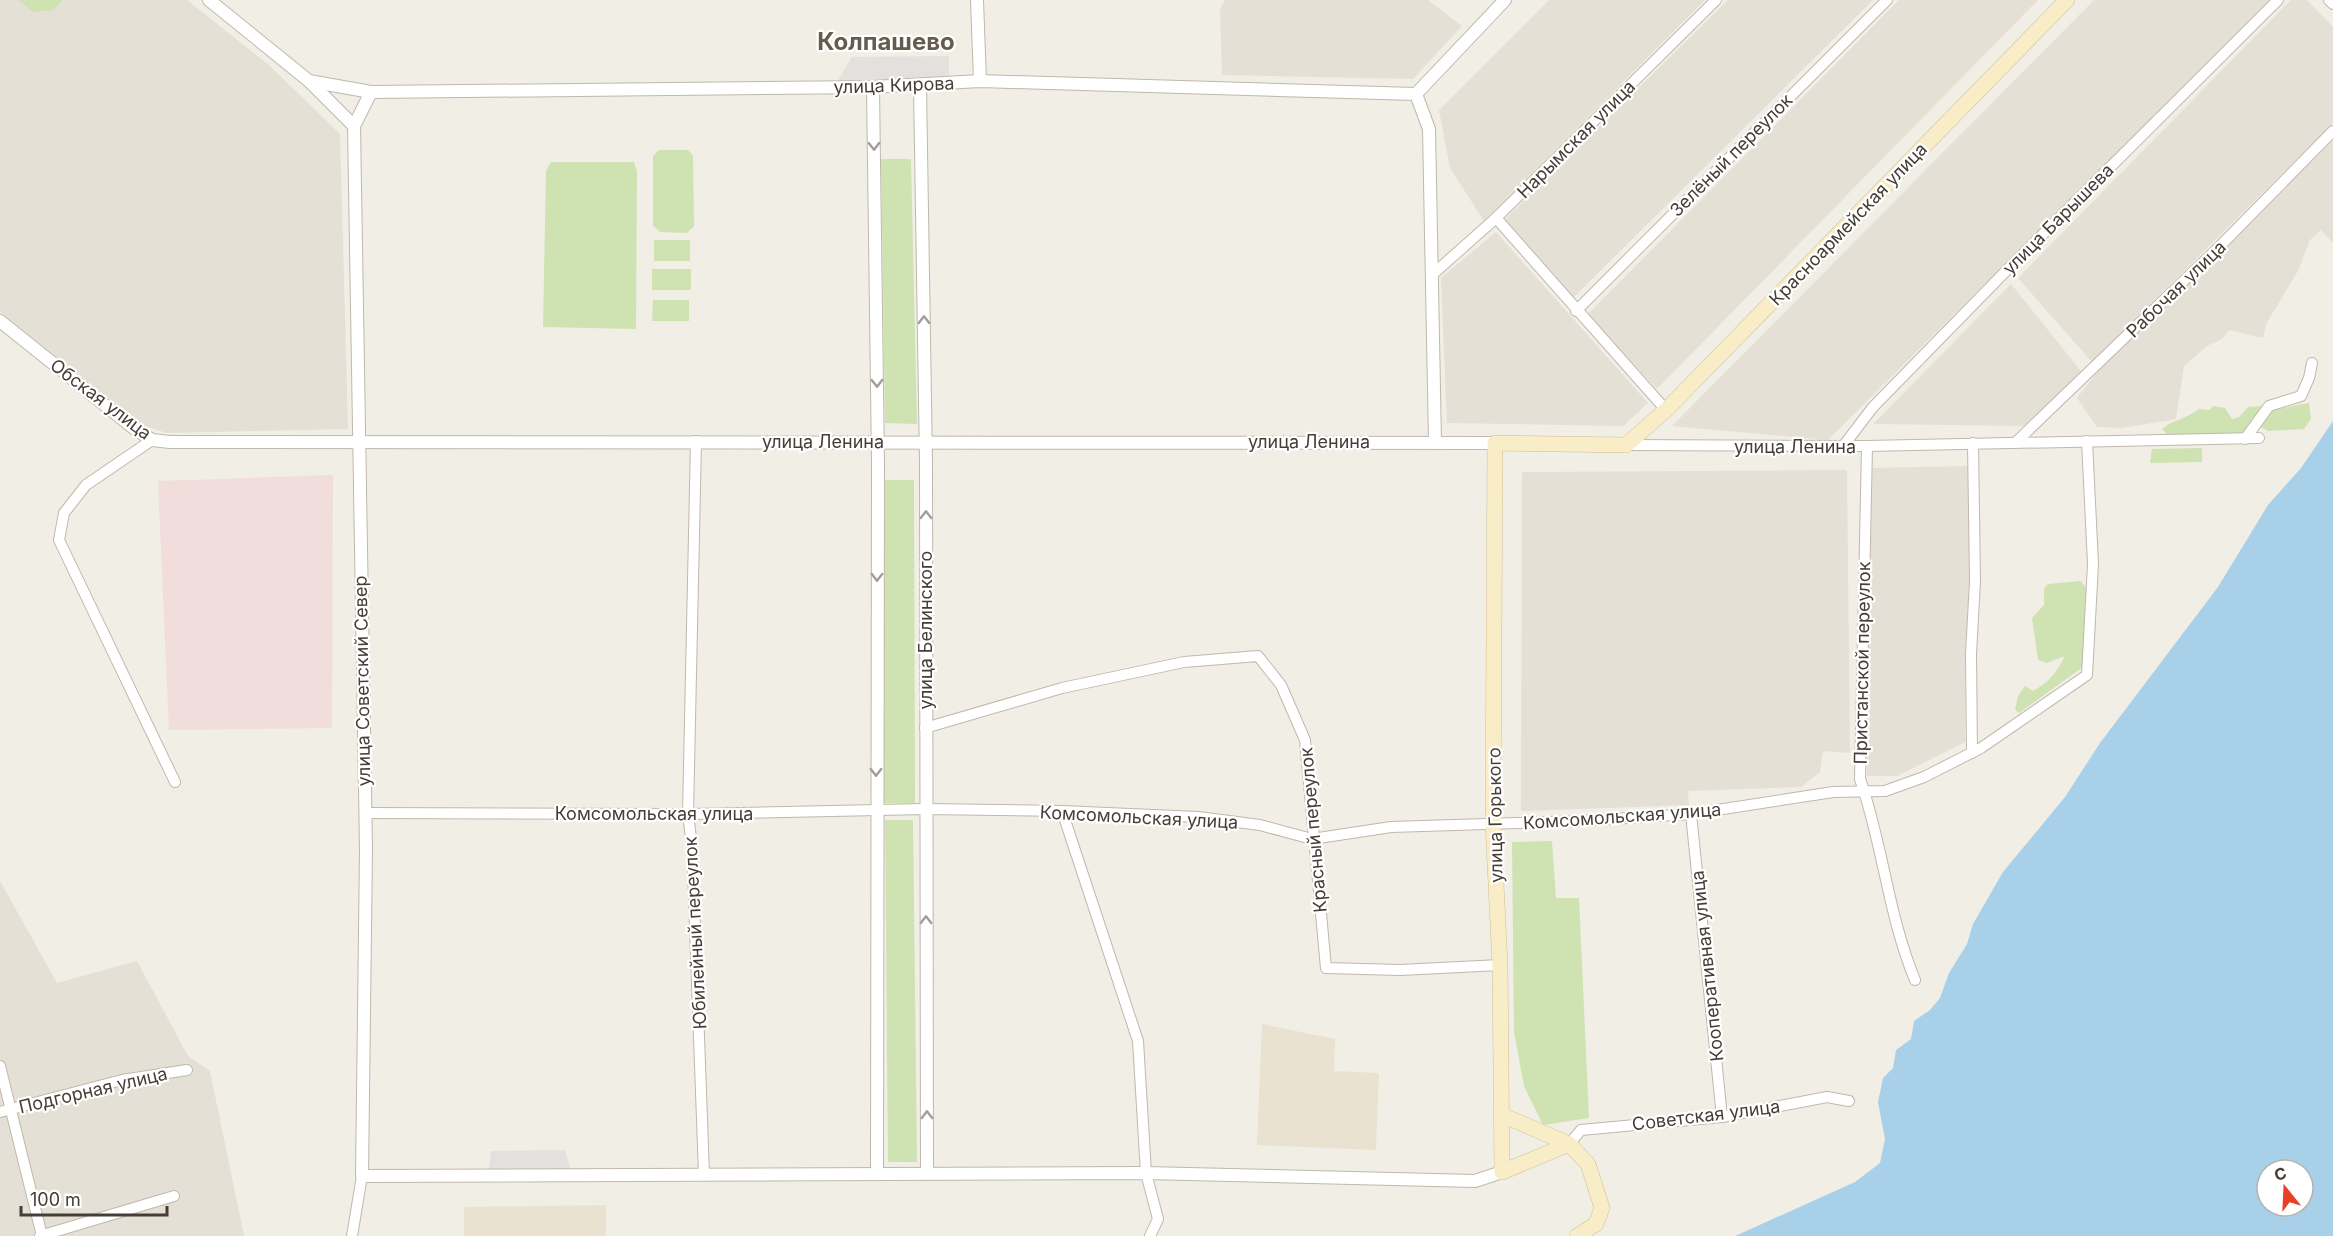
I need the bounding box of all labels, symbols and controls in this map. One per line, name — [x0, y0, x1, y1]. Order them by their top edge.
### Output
district label: Колпашево — [817, 27, 955, 56]
street label: улица Кирова — [833, 72, 955, 98]
street label: Нарымская улица — [1513, 76, 1639, 202]
street label: Зелёный переулок — [1665, 89, 1797, 221]
street label: Красноармейская улица — [1765, 138, 1931, 310]
one-way arrow — [868, 141, 880, 150]
street label: улица Барышева — [1998, 159, 2118, 279]
street label: Рабочая улица — [2122, 236, 2230, 342]
one-way arrow — [918, 315, 930, 324]
street label: Обская улица — [46, 354, 156, 444]
one-way arrow — [871, 378, 883, 387]
street label: улица Ленина — [762, 431, 884, 452]
street label: улица Ленина — [1248, 431, 1370, 452]
street label: улица Ленина — [1734, 436, 1856, 457]
one-way arrow — [920, 510, 932, 519]
street label: улица Белинского — [915, 551, 936, 709]
street label: Пристанской переулок — [1850, 561, 1874, 765]
one-way arrow — [871, 573, 883, 582]
street label: улица Советский Север — [350, 576, 374, 786]
street label: Красный переулок — [1295, 746, 1331, 913]
street label: улица Горького — [1483, 747, 1507, 883]
one-way arrow — [870, 768, 882, 777]
street label: Комсомольская улица — [1522, 799, 1722, 833]
street label: Комсомольская улица — [1039, 801, 1239, 833]
street label: Комсомольская улица — [555, 803, 753, 824]
street label: Юбилейный переулок — [679, 836, 711, 1030]
street label: Кооперативная улица — [1687, 870, 1727, 1062]
one-way arrow — [919, 915, 932, 924]
street label: Подгорная улица — [17, 1063, 169, 1117]
street label: Советская улица — [1631, 1095, 1781, 1135]
one-way arrow — [921, 1110, 933, 1119]
north arrow — [2255, 1158, 2315, 1218]
text: С — [2272, 1162, 2289, 1185]
scale bar — [21, 1179, 166, 1217]
text: 100 m — [30, 1189, 81, 1210]

